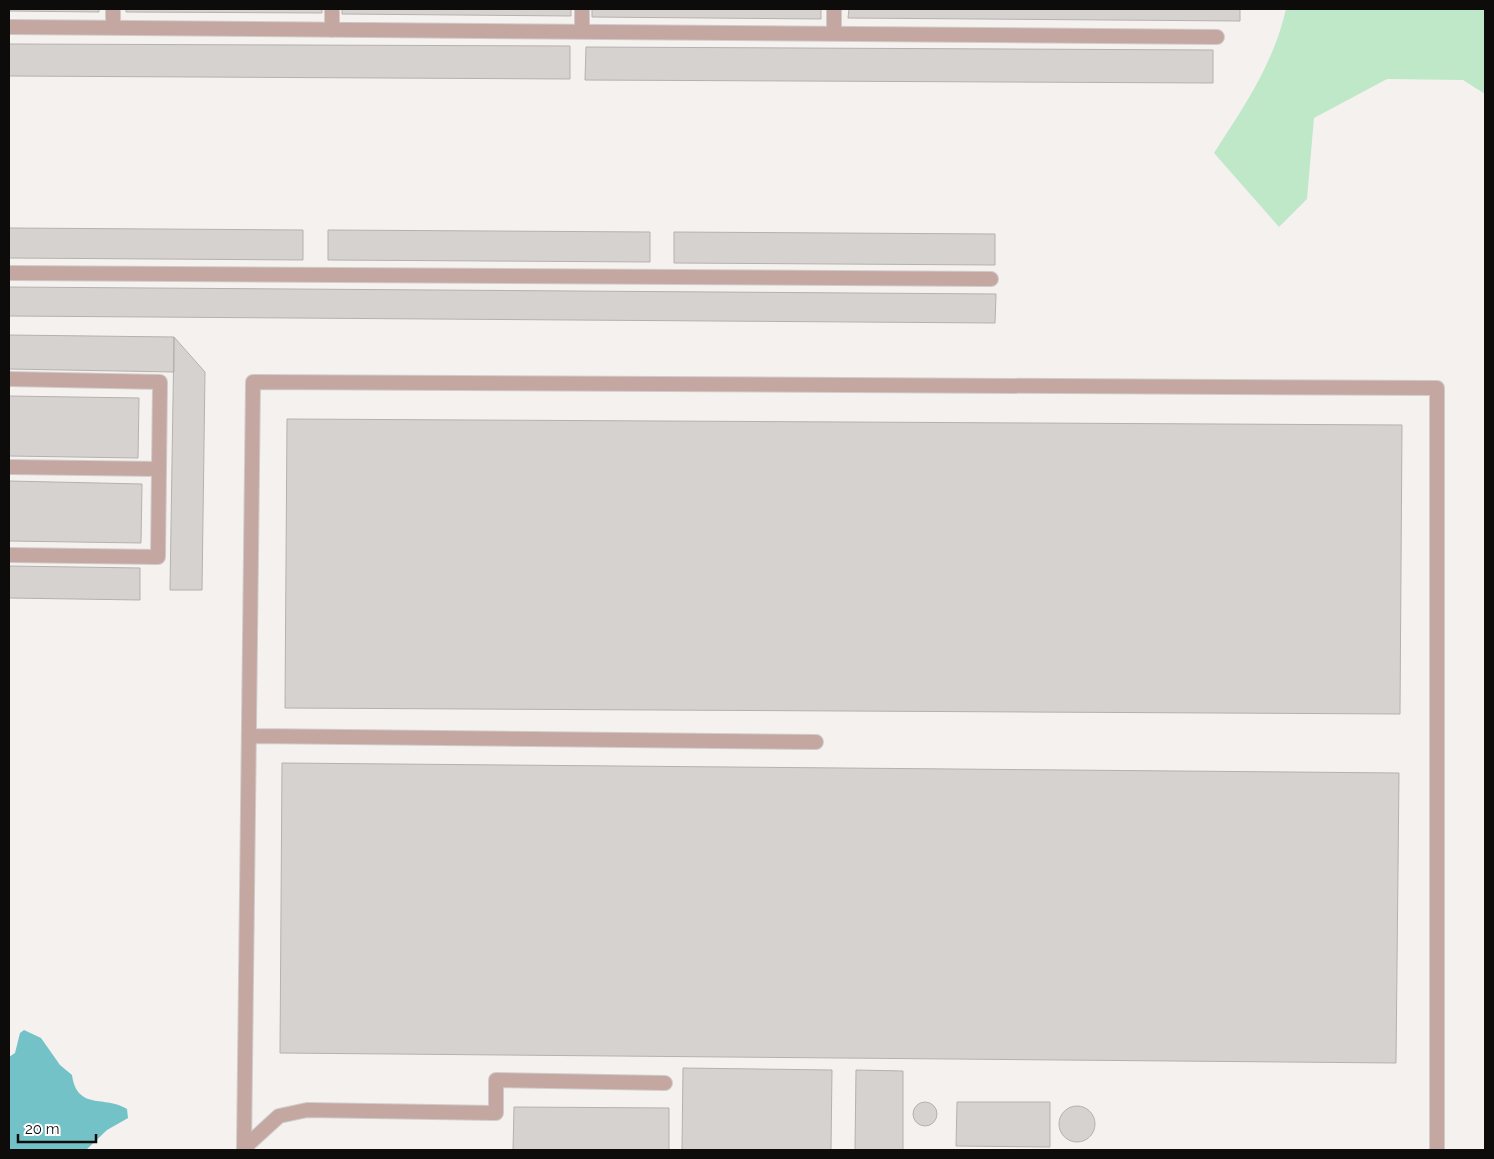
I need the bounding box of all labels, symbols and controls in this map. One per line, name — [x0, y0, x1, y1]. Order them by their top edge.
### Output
scale bar — [18, 1112, 95, 1144]
text: 20 m — [25, 1120, 60, 1138]

